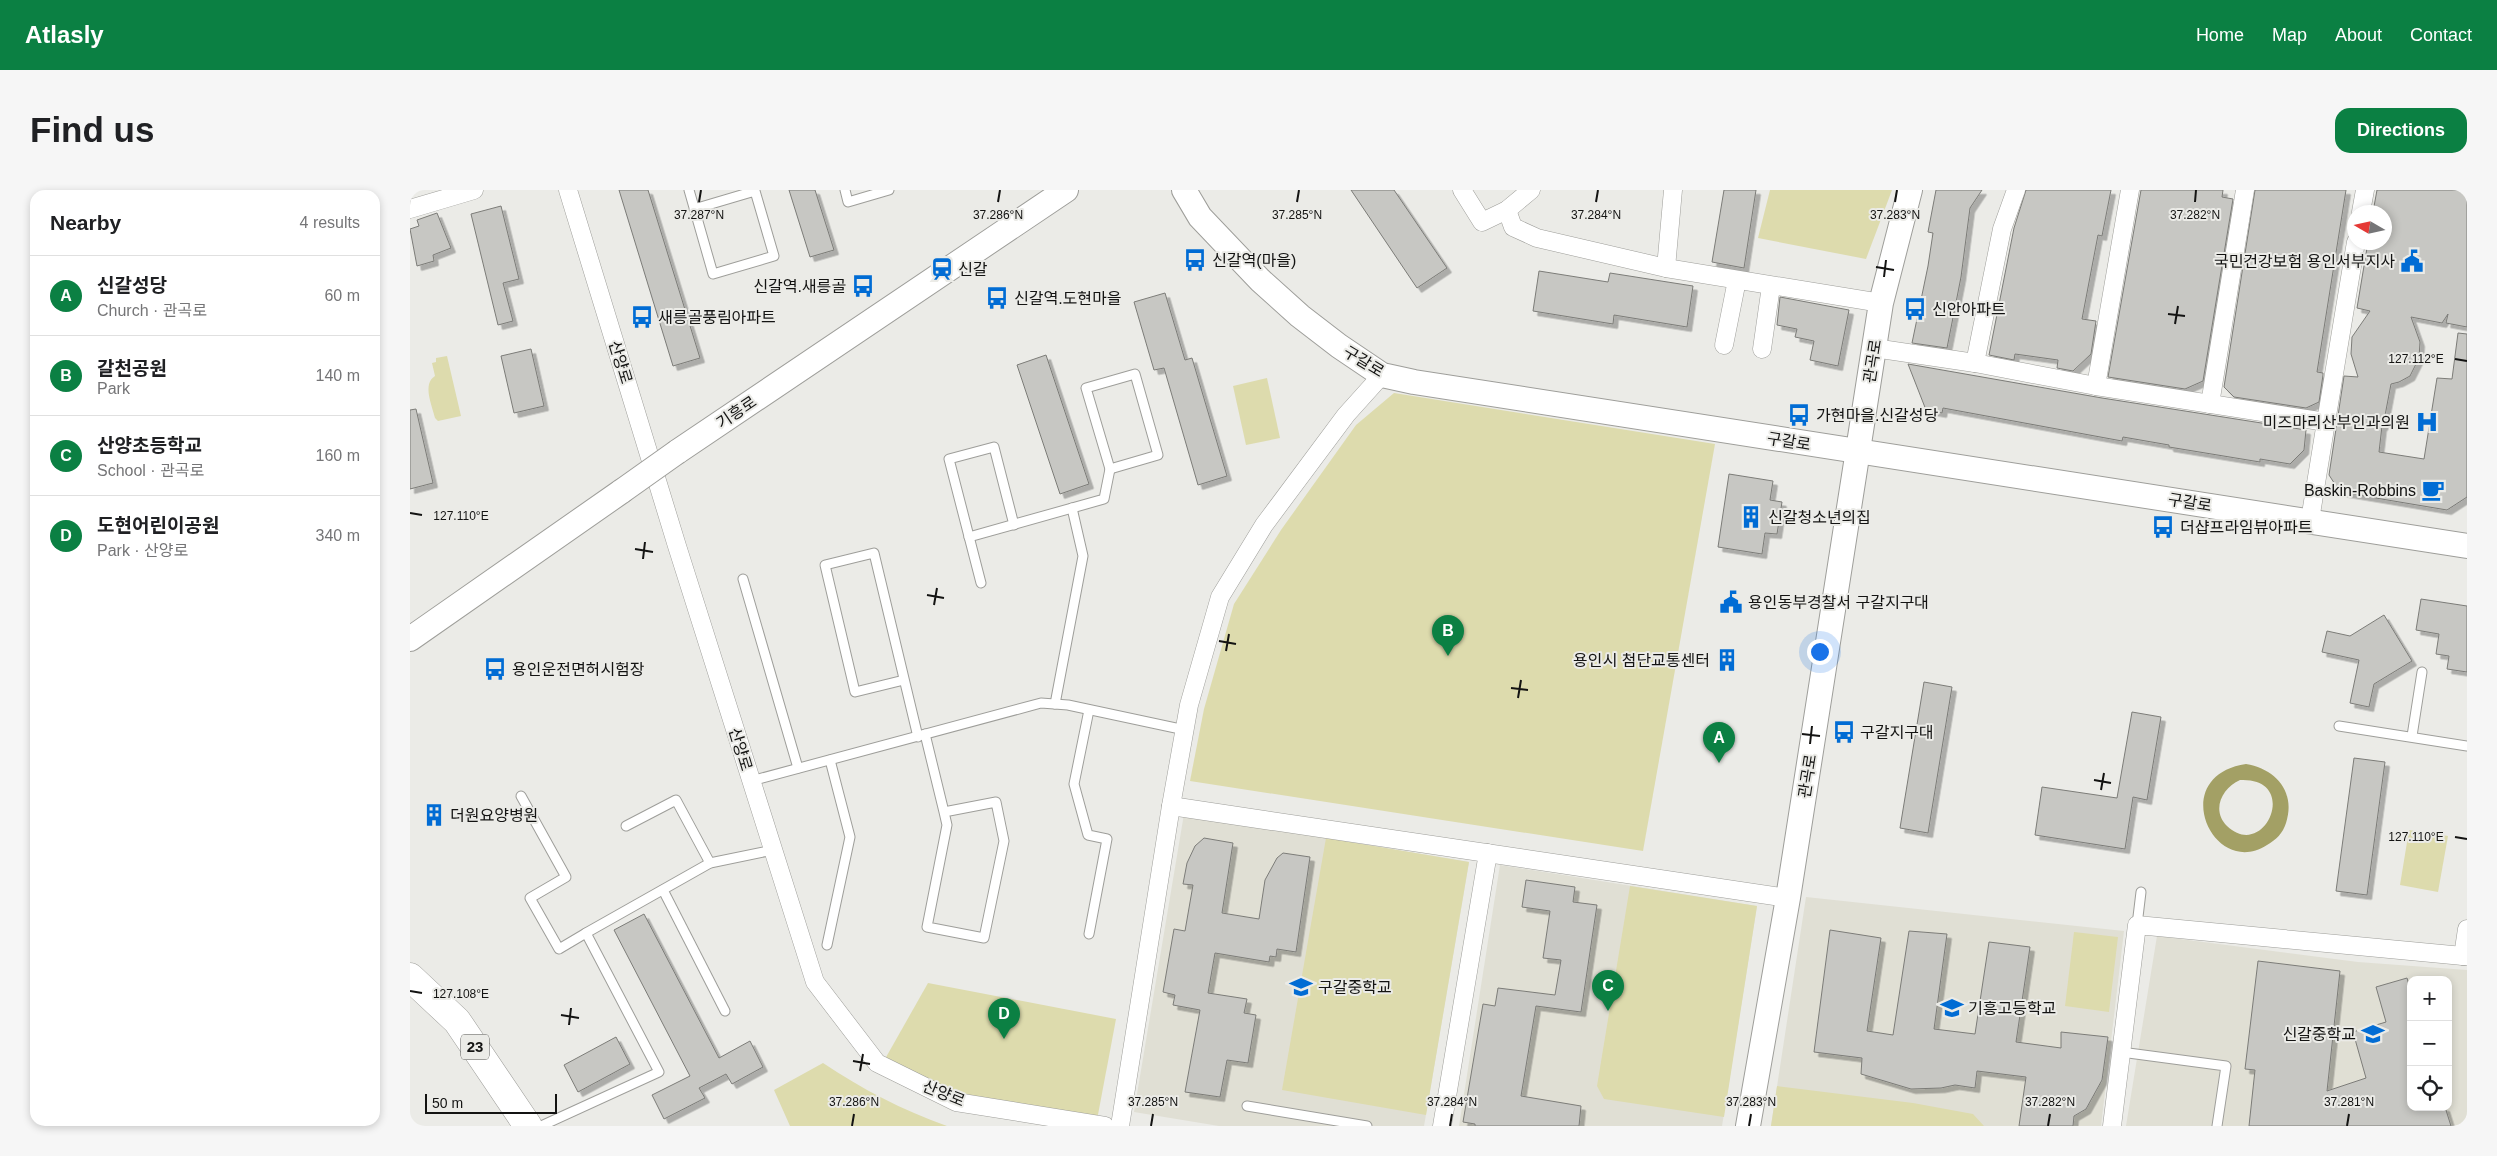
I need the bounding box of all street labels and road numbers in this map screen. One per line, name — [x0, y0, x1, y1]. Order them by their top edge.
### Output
street label: 관곡로 — [1861, 338, 1884, 384]
street label: 산양로 — [606, 339, 635, 386]
street label: 구갈로 — [1340, 343, 1387, 380]
street label: 기흥로 — [713, 393, 760, 432]
street label: 구갈로 — [1766, 430, 1812, 453]
street label: 구갈로 — [2167, 491, 2213, 514]
street label: 산양로 — [726, 726, 755, 773]
street label: 관곡로 — [1796, 753, 1819, 799]
road number: 23 — [461, 1034, 489, 1060]
street label: 산양로 — [920, 1077, 968, 1110]

